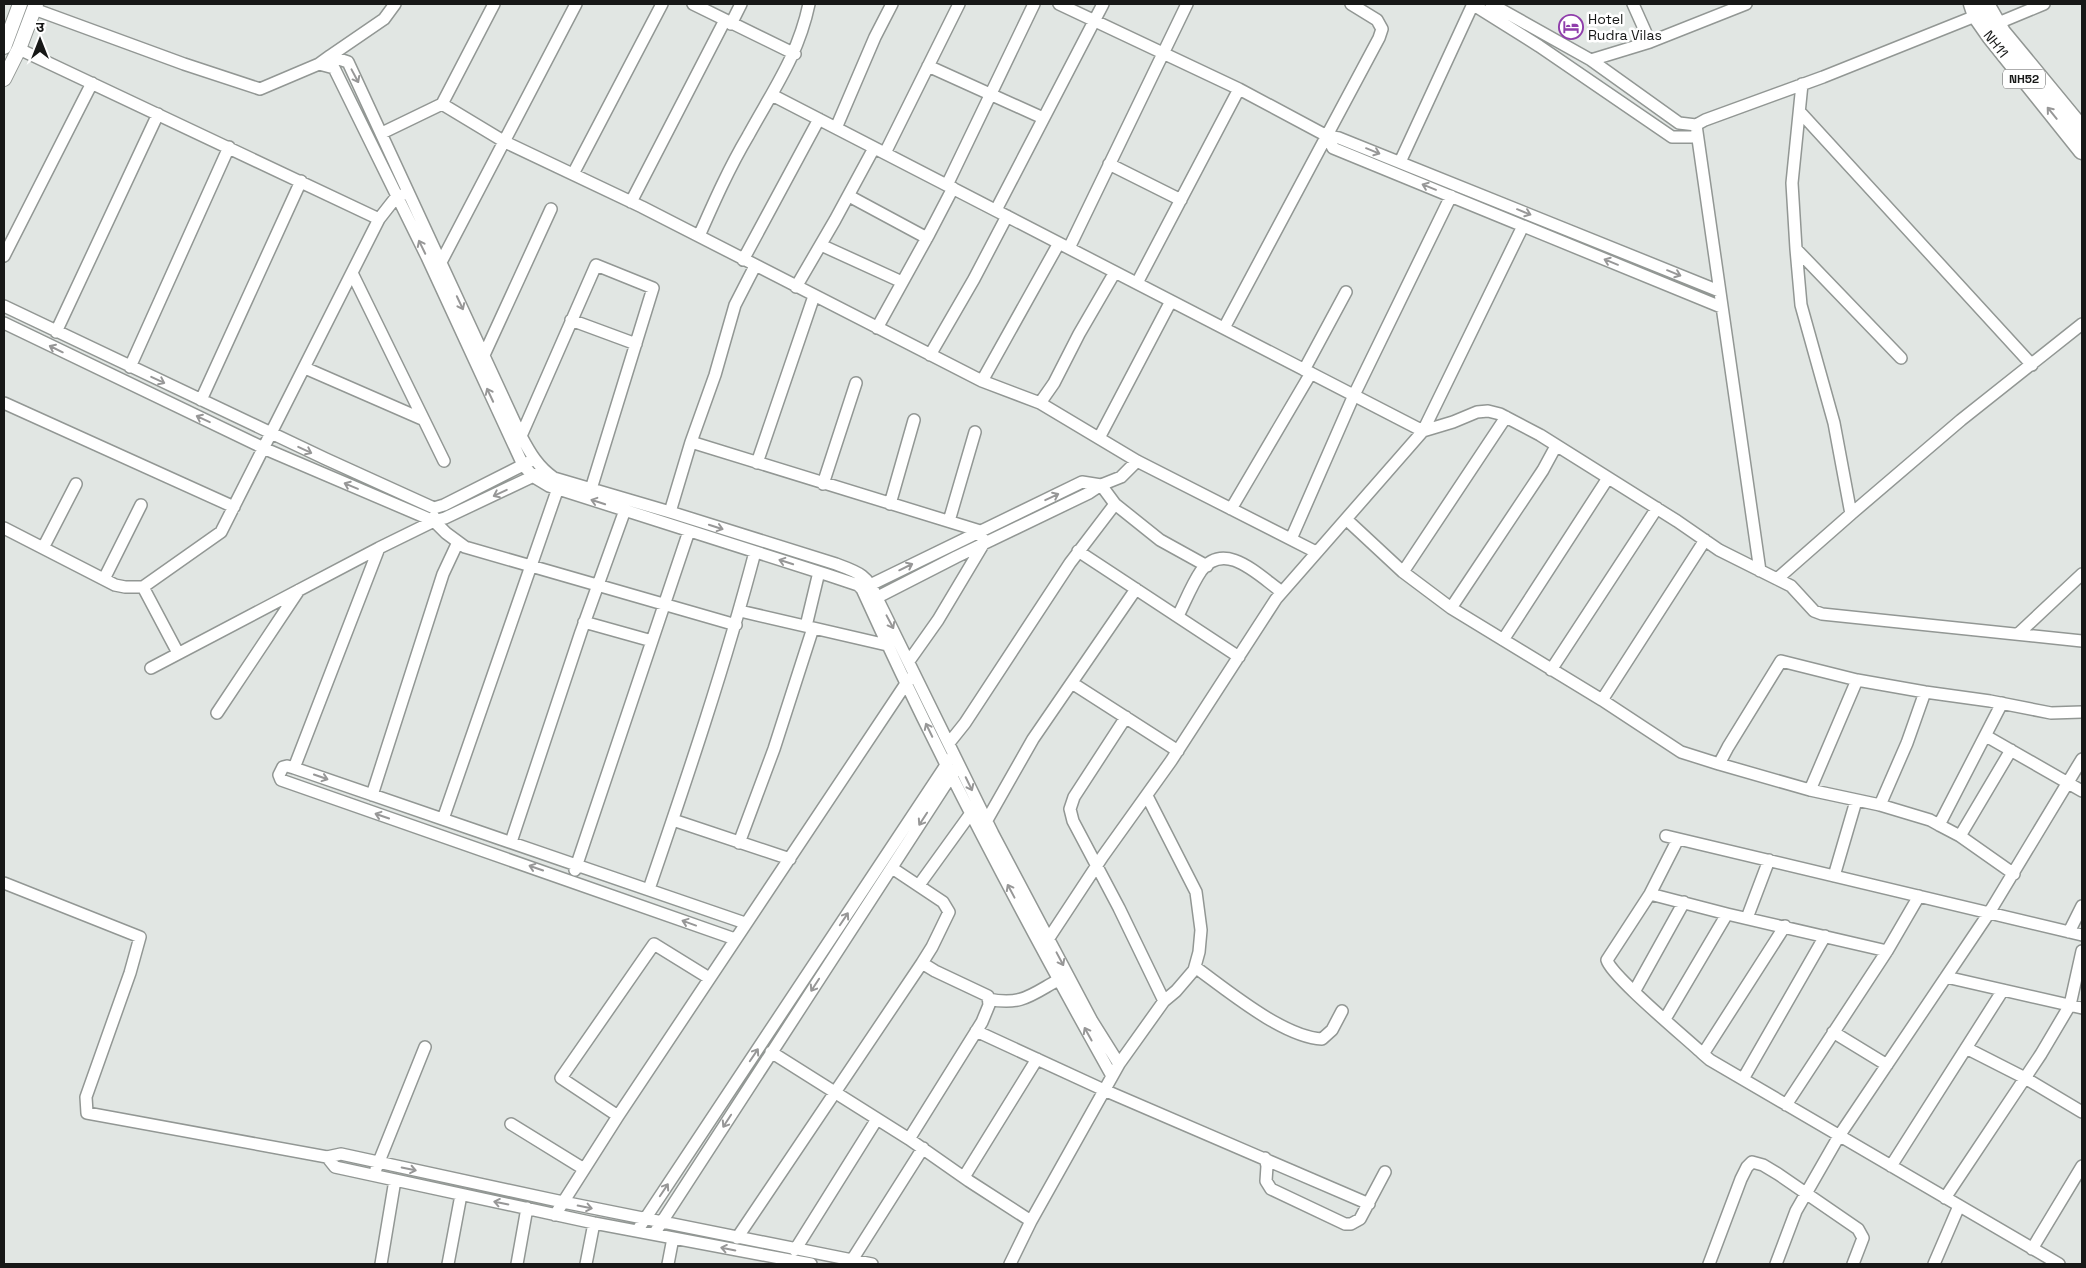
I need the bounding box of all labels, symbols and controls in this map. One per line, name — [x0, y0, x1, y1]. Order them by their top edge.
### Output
place label: Hotel Rudra Vilas — [1588, 10, 1662, 44]
hotel icon: Hotel Rudra Vilas — [1558, 14, 1584, 40]
north arrow — [15, 15, 65, 65]
text: उ — [36, 18, 45, 36]
street label: NH11 — [1980, 27, 2012, 61]
one-way arrow — [350, 69, 360, 84]
road number: NH52 — [2003, 70, 2045, 88]
one-way arrow — [2046, 107, 2057, 120]
one-way arrow — [1365, 147, 1380, 157]
one-way arrow — [1421, 182, 1437, 191]
one-way arrow — [1516, 208, 1531, 218]
one-way arrow — [416, 240, 426, 255]
one-way arrow — [1604, 257, 1619, 266]
one-way arrow — [1666, 269, 1681, 279]
one-way arrow — [456, 295, 465, 310]
one-way arrow — [49, 344, 64, 353]
one-way arrow — [150, 376, 165, 385]
one-way arrow — [485, 388, 494, 403]
one-way arrow — [196, 413, 211, 423]
one-way arrow — [297, 445, 312, 455]
one-way arrow — [344, 480, 359, 490]
one-way arrow — [493, 488, 508, 498]
one-way arrow — [1044, 491, 1059, 501]
one-way arrow — [590, 496, 606, 506]
one-way arrow — [708, 522, 724, 532]
one-way arrow — [778, 556, 794, 566]
one-way arrow — [898, 562, 913, 572]
one-way arrow — [885, 615, 895, 630]
one-way arrow — [924, 723, 934, 738]
one-way arrow — [313, 773, 329, 783]
one-way arrow — [965, 776, 974, 791]
one-way arrow — [375, 811, 390, 820]
one-way arrow — [918, 812, 928, 826]
one-way arrow — [528, 863, 544, 873]
one-way arrow — [1006, 883, 1016, 898]
one-way arrow — [839, 913, 849, 927]
one-way arrow — [682, 918, 697, 927]
one-way arrow — [1055, 952, 1065, 967]
one-way arrow — [810, 978, 820, 992]
one-way arrow — [1083, 1026, 1093, 1041]
one-way arrow — [749, 1048, 759, 1062]
one-way arrow — [722, 1114, 732, 1128]
one-way arrow — [400, 1165, 416, 1175]
one-way arrow — [659, 1184, 669, 1198]
one-way arrow — [493, 1198, 509, 1207]
one-way arrow — [577, 1202, 593, 1212]
one-way arrow — [721, 1243, 737, 1253]

